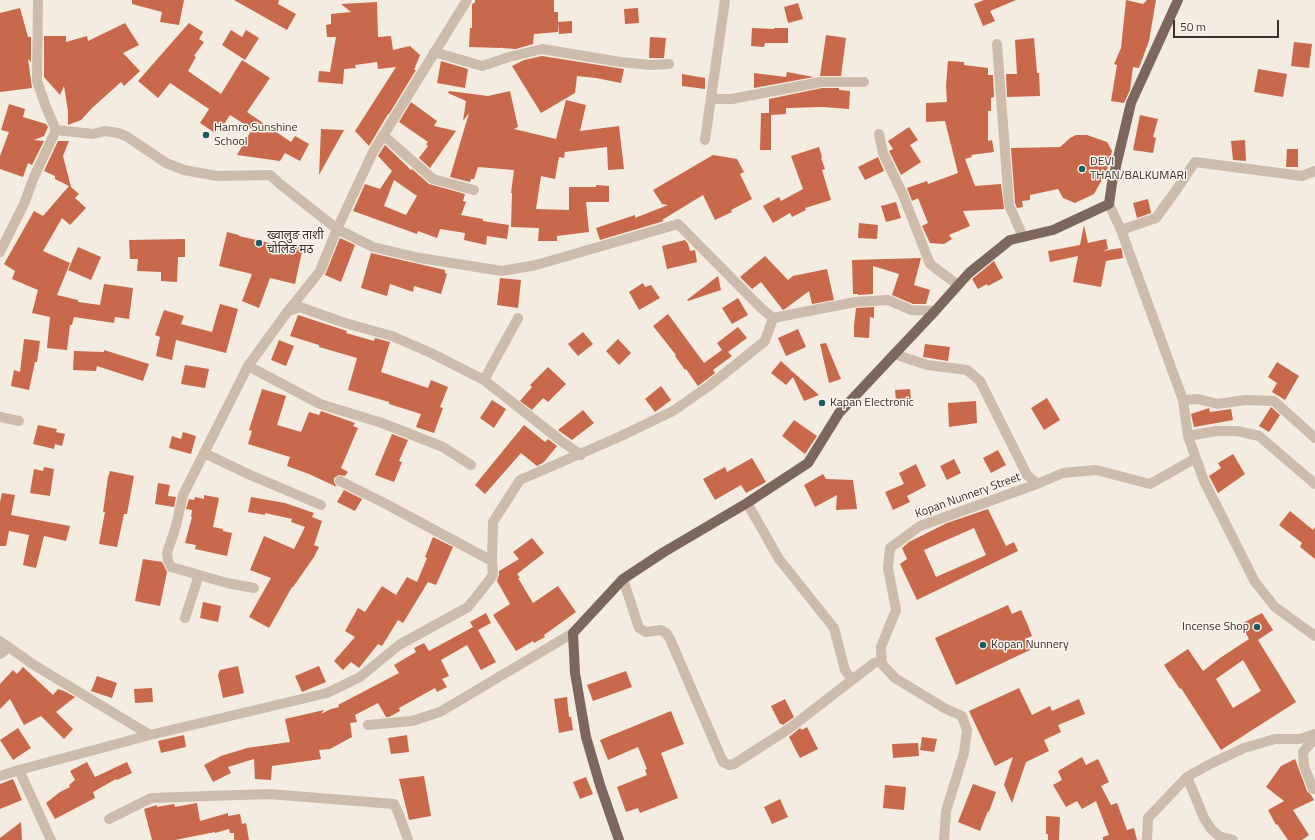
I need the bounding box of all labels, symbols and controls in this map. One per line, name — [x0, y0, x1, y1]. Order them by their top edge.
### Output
scale bar — [1175, 12, 1281, 38]
text: 50 m — [1180, 17, 1206, 36]
place label: Hamro Sunshine School — [214, 121, 298, 149]
marker: Hamro Sunshine School — [201, 130, 211, 140]
place label: DEVI THAN/BALKUMARI — [1090, 155, 1187, 183]
marker: DEVI THAN/BALKUMARI — [1077, 164, 1087, 174]
place label: ख्वालुङ ताशी चोलिङ मठ — [267, 229, 323, 257]
marker: ख्वालुङ ताशी चोलिङ मठ — [254, 238, 264, 248]
place label: Kapan Electronic — [830, 396, 914, 410]
marker: Kapan Electronic — [817, 398, 827, 408]
street label: Kopan Nunnery Street — [913, 470, 1023, 522]
place label: Incense Shop — [1182, 620, 1249, 634]
marker: Incense Shop — [1252, 622, 1262, 632]
place label: Kopan Nunnery — [991, 638, 1069, 652]
marker: Kopan Nunnery — [978, 640, 988, 650]

